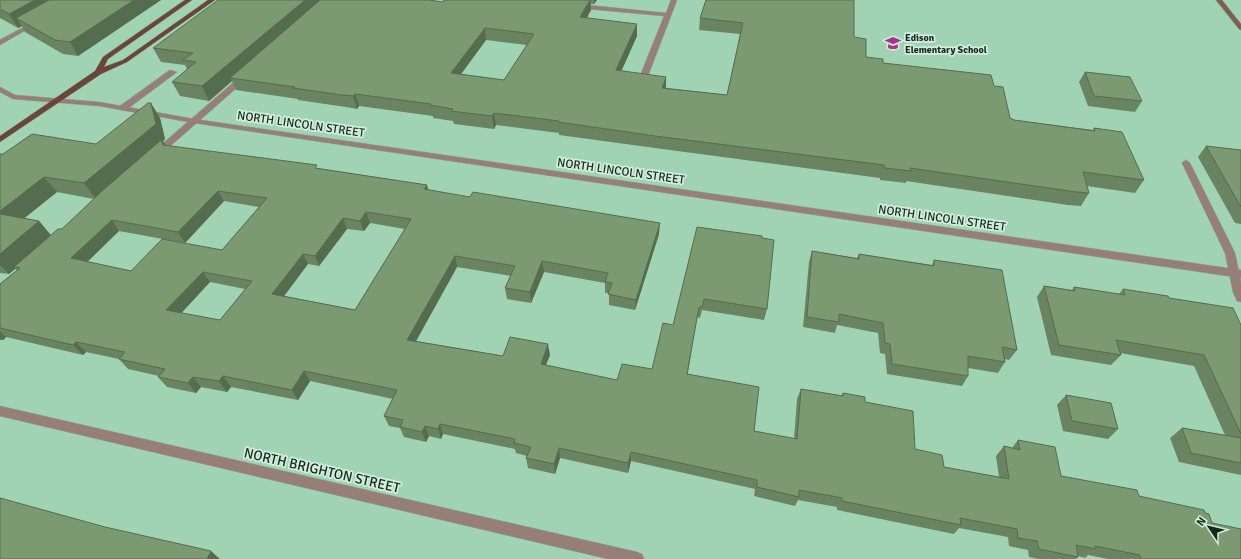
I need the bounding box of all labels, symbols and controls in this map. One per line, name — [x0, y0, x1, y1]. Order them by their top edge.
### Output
place label: Edison Elementary School — [905, 32, 987, 56]
school or university icon: Edison Elementary School — [884, 34, 902, 52]
street label: NORTH LINCOLN STREET — [236, 108, 366, 141]
street label: NORTH LINCOLN STREET — [556, 155, 686, 188]
street label: NORTH LINCOLN STREET — [877, 202, 1007, 235]
street label: NORTH BRIGHTON STREET — [242, 444, 402, 497]
north arrow — [1189, 507, 1229, 547]
text: N — [1194, 515, 1209, 528]

